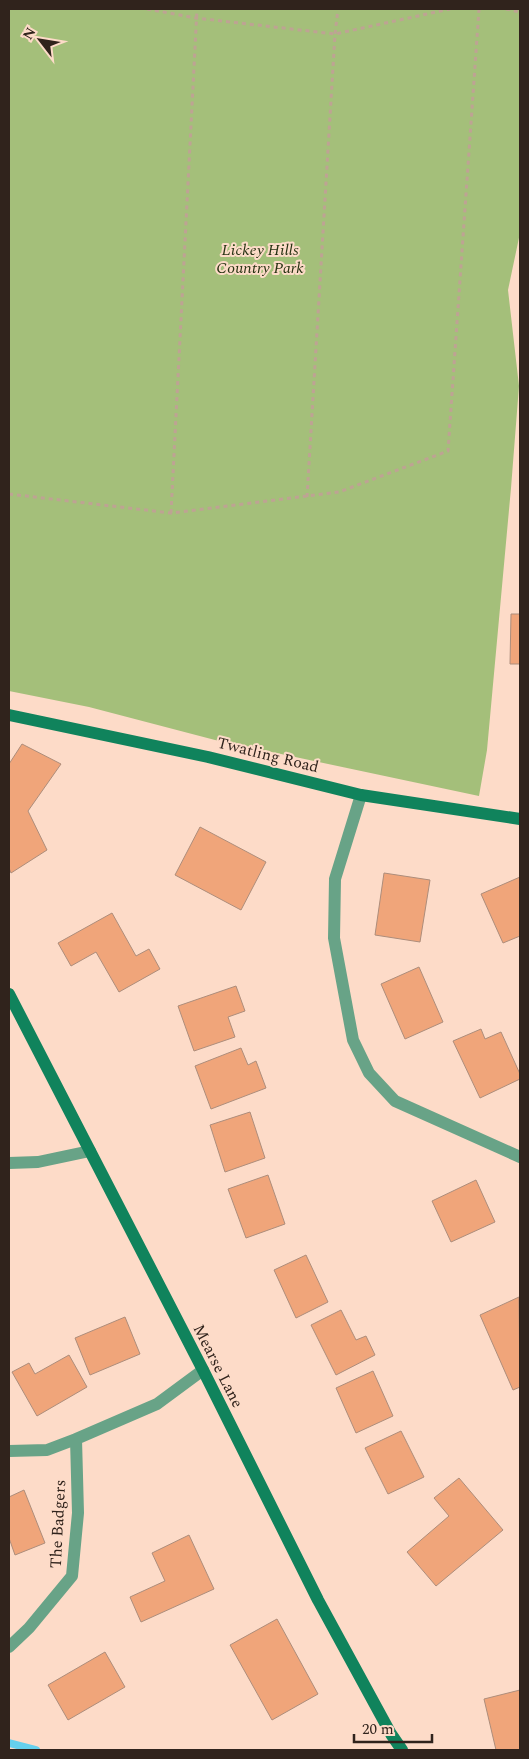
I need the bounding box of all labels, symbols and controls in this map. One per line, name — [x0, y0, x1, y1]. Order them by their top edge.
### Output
north arrow — [15, 15, 65, 65]
text: N — [17, 23, 41, 44]
park label: Lickey Hills Country Park — [216, 238, 304, 280]
street label: Twatling Road — [215, 731, 321, 779]
street label: Mearse Lane — [187, 1320, 249, 1412]
street label: The Badgers — [44, 1479, 72, 1569]
scale bar — [354, 1712, 432, 1744]
text: 20 m — [362, 1718, 394, 1741]

